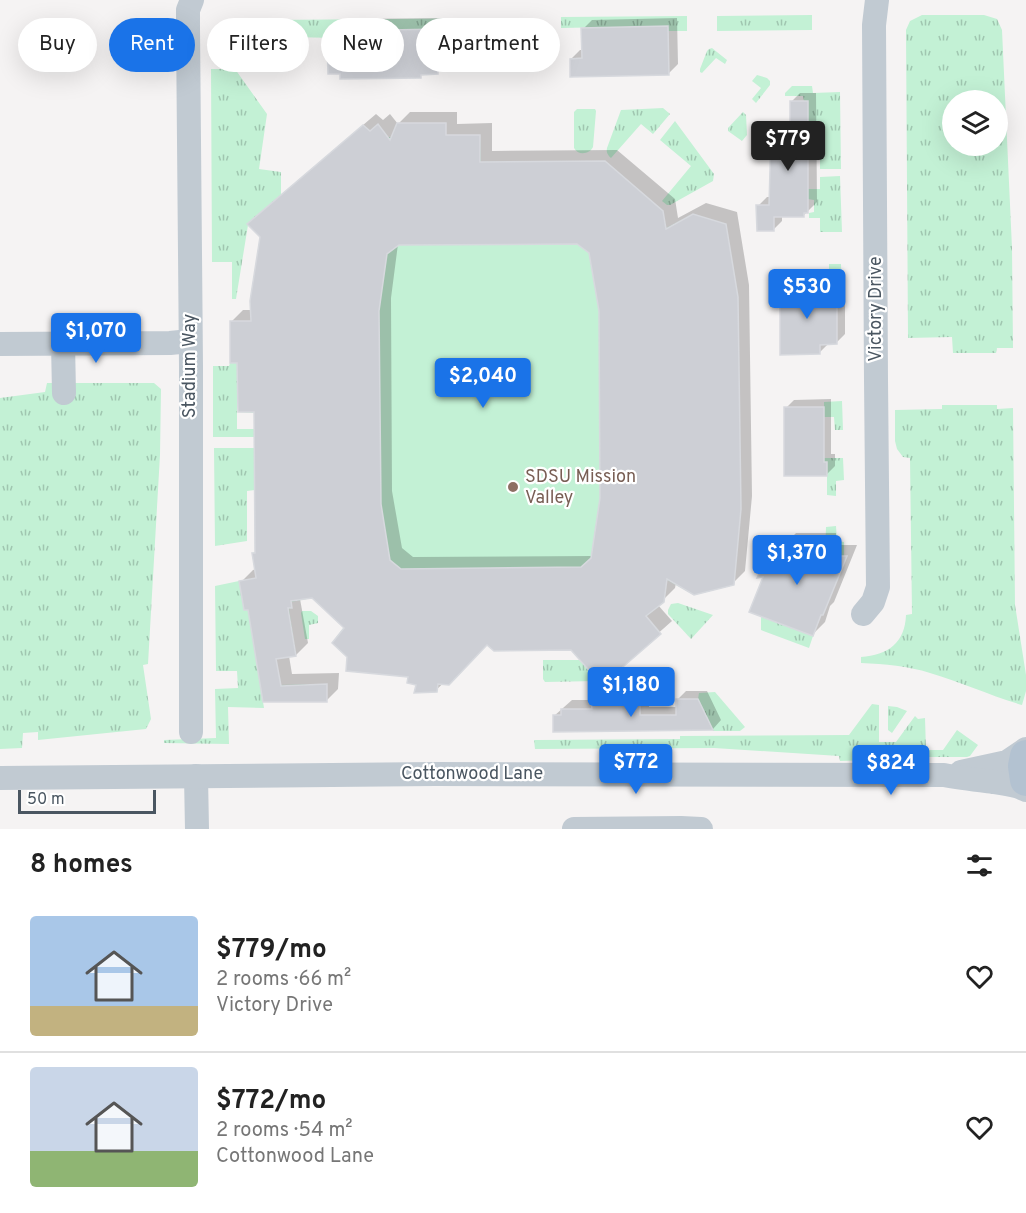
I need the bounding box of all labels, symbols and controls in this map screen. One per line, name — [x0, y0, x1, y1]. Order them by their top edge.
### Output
chip: Buy — [18, 18, 97, 72]
chip: Rent — [109, 18, 195, 72]
chip: Filters — [207, 18, 309, 72]
chip: New — [321, 18, 404, 72]
chip: Apartment — [416, 18, 560, 72]
map controls — [942, 90, 1008, 156]
button: layers — [942, 90, 1008, 156]
pin: $779 — [752, 121, 824, 172]
text: $779 — [765, 127, 811, 153]
street label: Victory Drive — [865, 256, 888, 362]
pin: $530 — [771, 269, 843, 320]
text: $530 — [782, 275, 832, 301]
pin: $1,070 — [47, 313, 145, 364]
street label: Stadium Way — [179, 314, 202, 418]
text: $1,070 — [65, 319, 127, 345]
pin: $2,040 — [434, 358, 532, 409]
text: $2,040 — [449, 364, 517, 390]
place label: SDSU Mission Valley — [525, 466, 636, 510]
marker: SDSU Mission Valley — [506, 480, 520, 494]
pin: $1,370 — [748, 535, 846, 586]
text: $1,370 — [767, 541, 827, 567]
pin: $1,180 — [582, 667, 680, 718]
text: $1,180 — [602, 673, 660, 699]
pin: $772 — [600, 744, 672, 795]
pin: $824 — [855, 745, 927, 796]
text: $772 — [613, 750, 659, 776]
text: $824 — [866, 751, 916, 777]
street label: Cottonwood Lane — [401, 763, 543, 786]
scale bar — [18, 787, 156, 814]
text: 50 m — [27, 790, 65, 810]
text: 8 homes — [30, 849, 133, 882]
icon: filters — [963, 849, 996, 882]
text: $779/mo — [216, 934, 327, 967]
icon: home — [78, 940, 150, 1012]
icon: heart — [963, 960, 996, 993]
text: 2 rooms · 66 m² — [216, 967, 351, 993]
text: Victory Drive — [216, 993, 333, 1019]
text: $772/mo — [216, 1085, 326, 1118]
icon: home — [78, 1091, 150, 1163]
icon: heart — [963, 1111, 996, 1144]
text: 2 rooms · 54 m² — [216, 1118, 353, 1144]
text: Cottonwood Lane — [216, 1144, 374, 1170]

